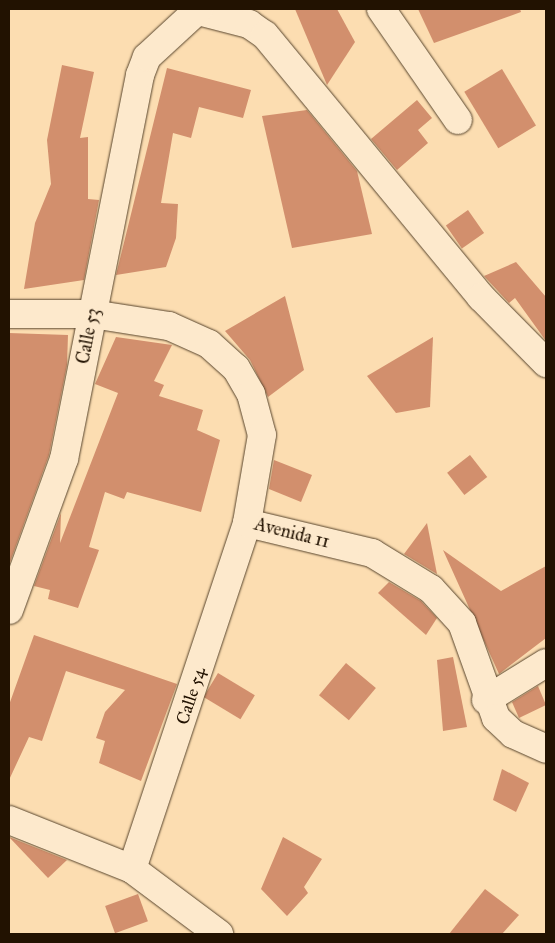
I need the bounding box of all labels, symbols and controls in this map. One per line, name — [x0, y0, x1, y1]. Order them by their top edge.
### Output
street label: Calle 53 — [72, 306, 104, 366]
street label: Avenida 11 — [252, 513, 332, 553]
street label: Calle 54 — [172, 665, 210, 727]

